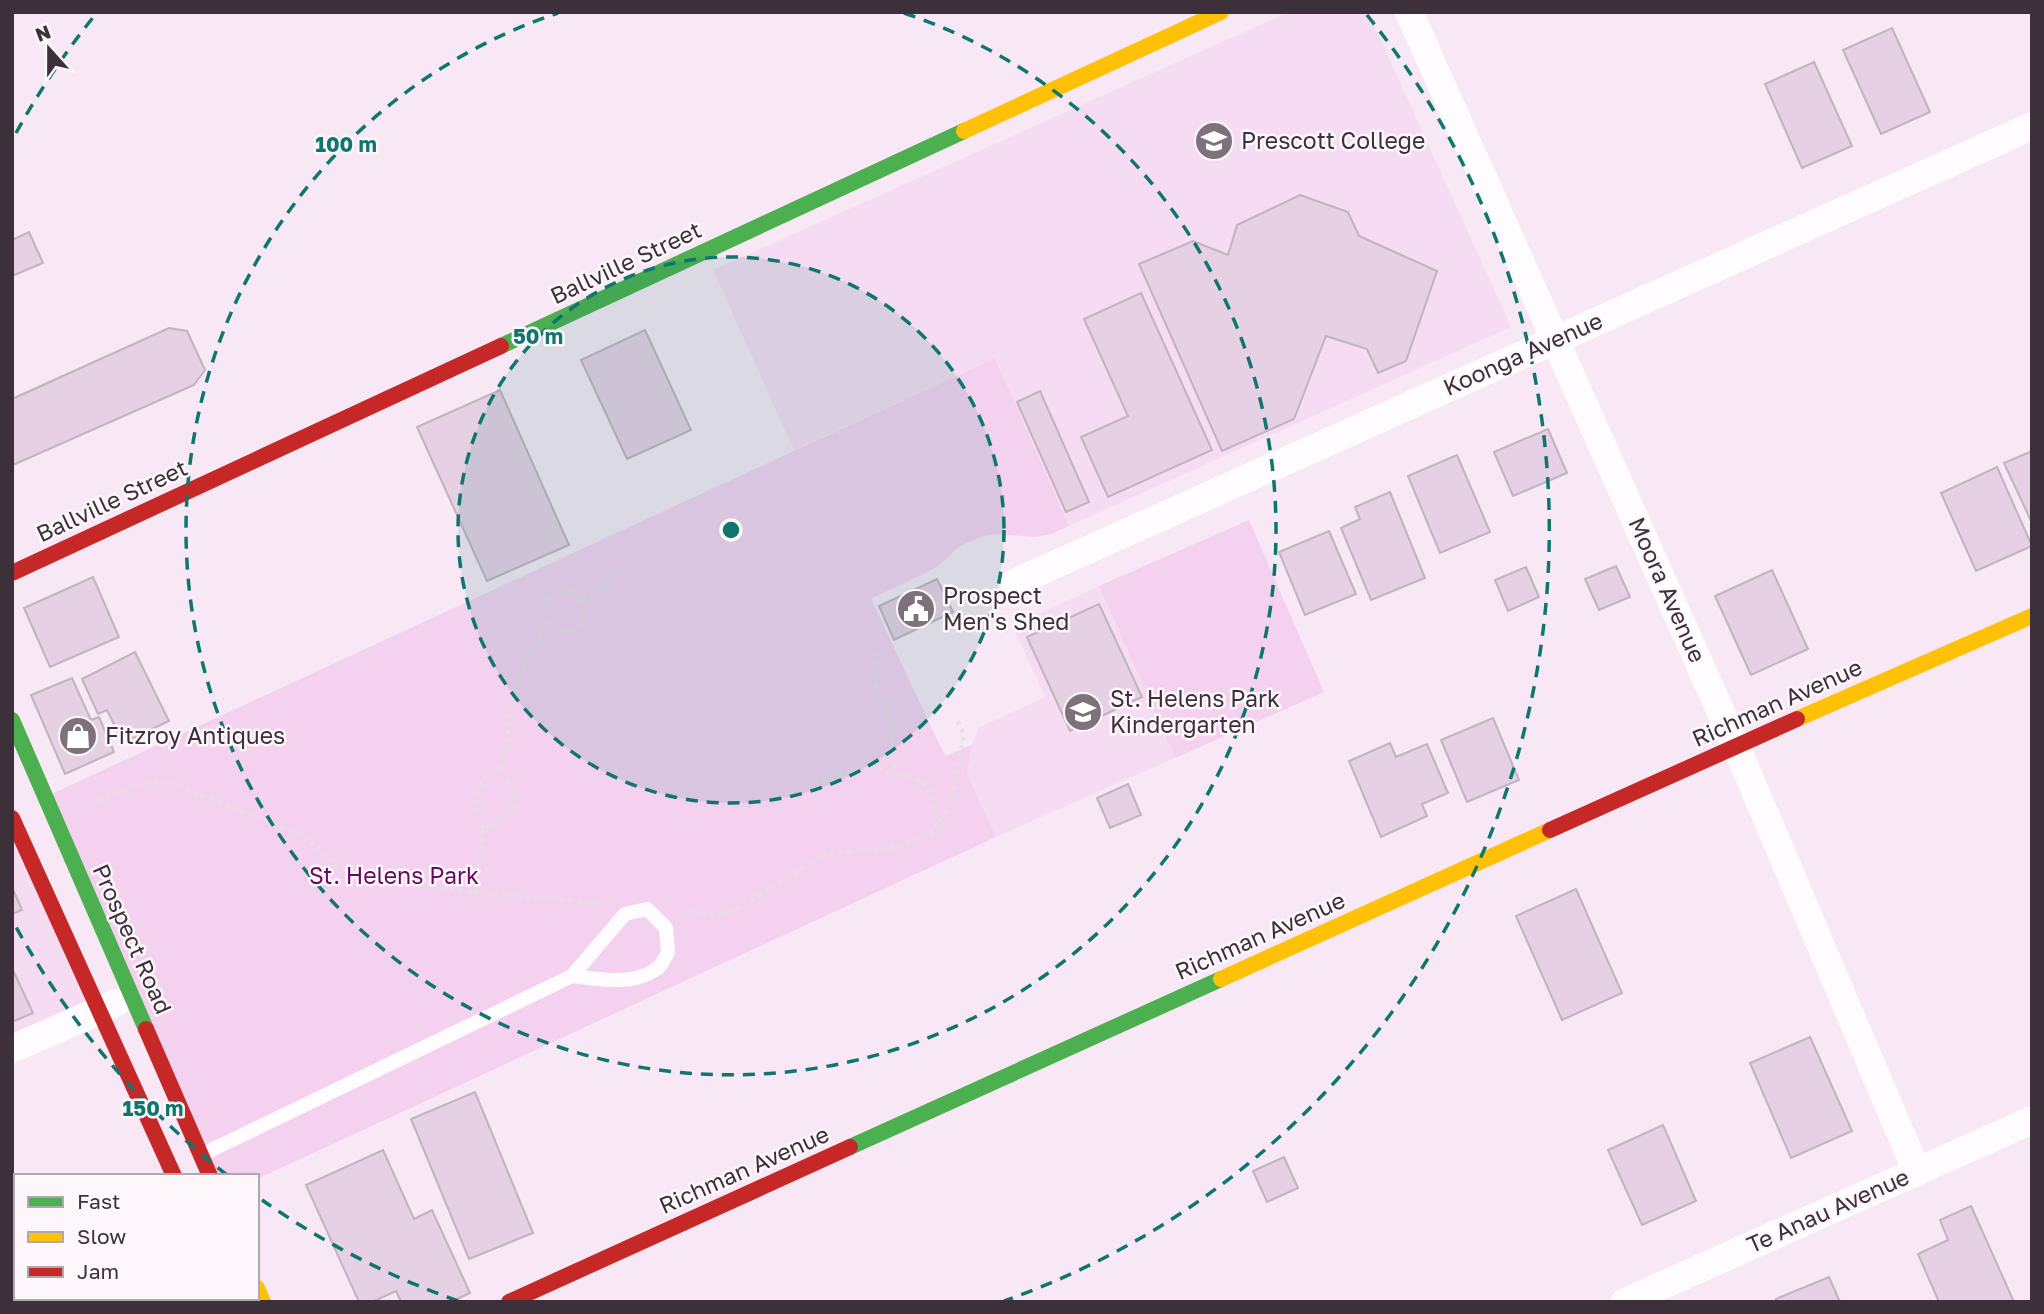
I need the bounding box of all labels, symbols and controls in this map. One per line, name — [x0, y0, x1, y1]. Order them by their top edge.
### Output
north arrow — [14, 14, 84, 84]
text: N — [32, 19, 54, 46]
school or university icon: Prescott College — [1193, 120, 1235, 162]
place label: Prescott College — [1241, 126, 1425, 154]
text: 100 m — [315, 131, 377, 157]
street label: Ballville Street — [546, 215, 706, 309]
street label: Koonga Avenue — [1439, 305, 1607, 401]
text: 50 m — [513, 323, 563, 349]
street label: Ballville Street — [32, 453, 192, 547]
street label: Moora Avenue — [1623, 513, 1712, 667]
centre of rings — [719, 518, 743, 542]
place label: Prospect Men's Shed — [943, 581, 1069, 635]
public building icon: Prospect Men's Shed — [895, 588, 937, 630]
street label: Richman Avenue — [1687, 652, 1866, 752]
place label: St. Helens Park Kindergarten — [1110, 684, 1280, 738]
school or university icon: St. Helens Park Kindergarten — [1062, 691, 1104, 733]
shop icon: Fitzroy Antiques — [57, 715, 99, 757]
place label: Fitzroy Antiques — [105, 721, 285, 749]
street label: Prospect Road — [87, 859, 178, 1018]
park label: St. Helens Park — [309, 861, 479, 889]
street label: Richman Avenue — [1170, 885, 1349, 985]
text: 150 m — [123, 1095, 183, 1121]
street label: Richman Avenue — [654, 1119, 833, 1219]
street label: Te Anau Avenue — [1742, 1162, 1913, 1258]
legend — [14, 1174, 259, 1300]
text: Fast — [77, 1188, 120, 1214]
text: Slow — [77, 1223, 126, 1249]
text: Jam — [77, 1258, 119, 1284]

